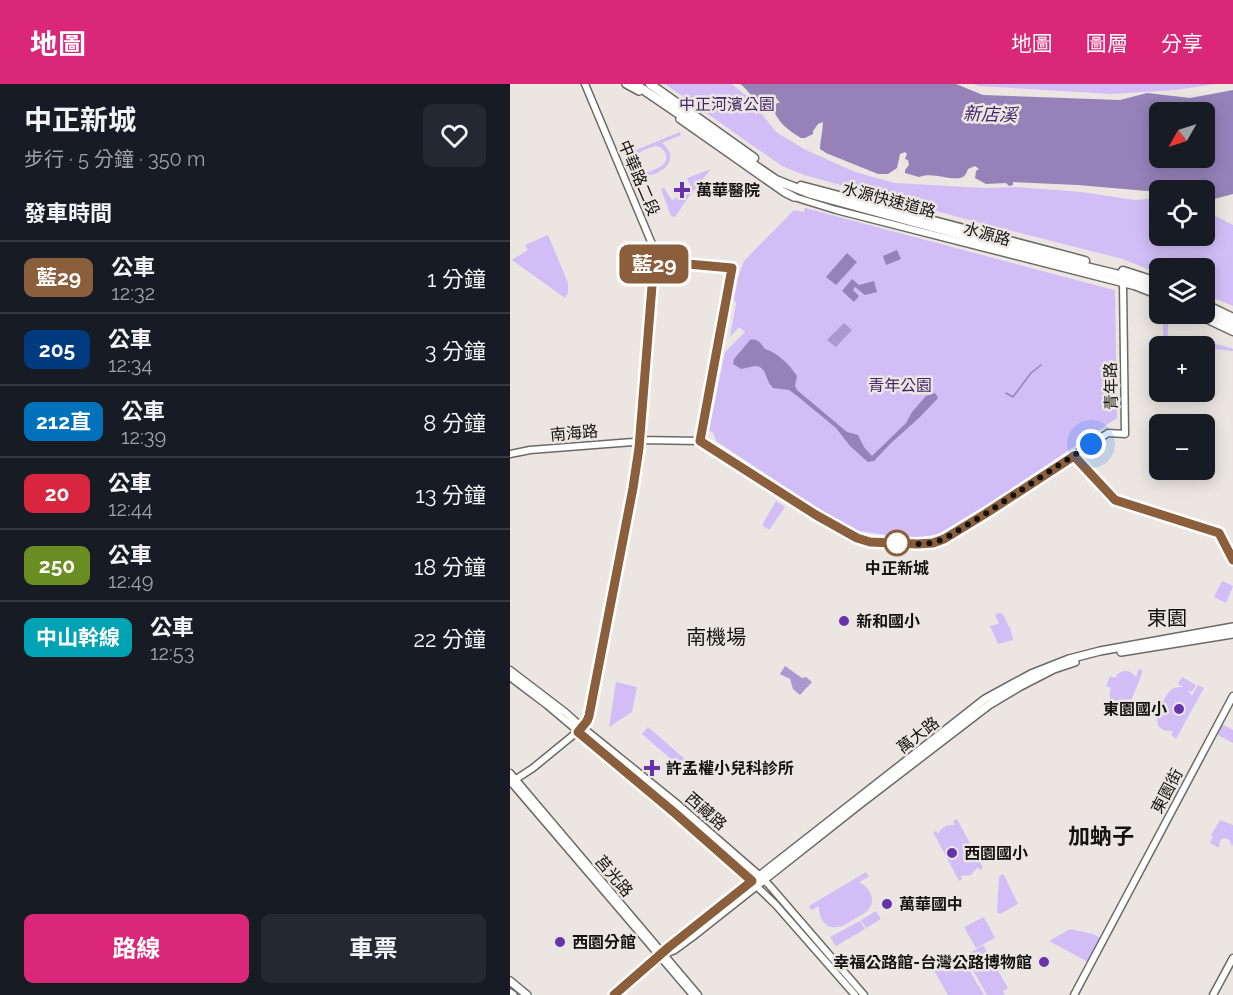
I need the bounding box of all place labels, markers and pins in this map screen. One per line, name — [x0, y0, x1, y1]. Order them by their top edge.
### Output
marker: 萬華醫院 — [673, 181, 691, 199]
place label: 萬華醫院 — [696, 181, 760, 200]
marker: 中正新城 — [884, 530, 910, 556]
place label: 中正新城 — [865, 559, 929, 578]
place label: 新和國小 — [856, 612, 920, 631]
marker: 新和國小 — [837, 614, 851, 628]
place label: 東園國小 — [1103, 700, 1167, 719]
marker: 東園國小 — [1172, 702, 1186, 716]
marker: 許孟權小兒科診所 — [643, 759, 661, 777]
place label: 許孟權小兒科診所 — [666, 759, 794, 778]
place label: 西園國小 — [964, 844, 1028, 863]
marker: 西園國小 — [945, 846, 959, 860]
place label: 萬華國中 — [899, 895, 963, 914]
marker: 萬華國中 — [880, 897, 894, 911]
place label: 西園分館 — [572, 933, 636, 952]
marker: 西園分館 — [553, 935, 567, 949]
place label: 幸福公路館-台灣公路博物館 — [833, 953, 1032, 972]
marker: 幸福公路館-台灣公路博物館 — [1037, 955, 1051, 969]

